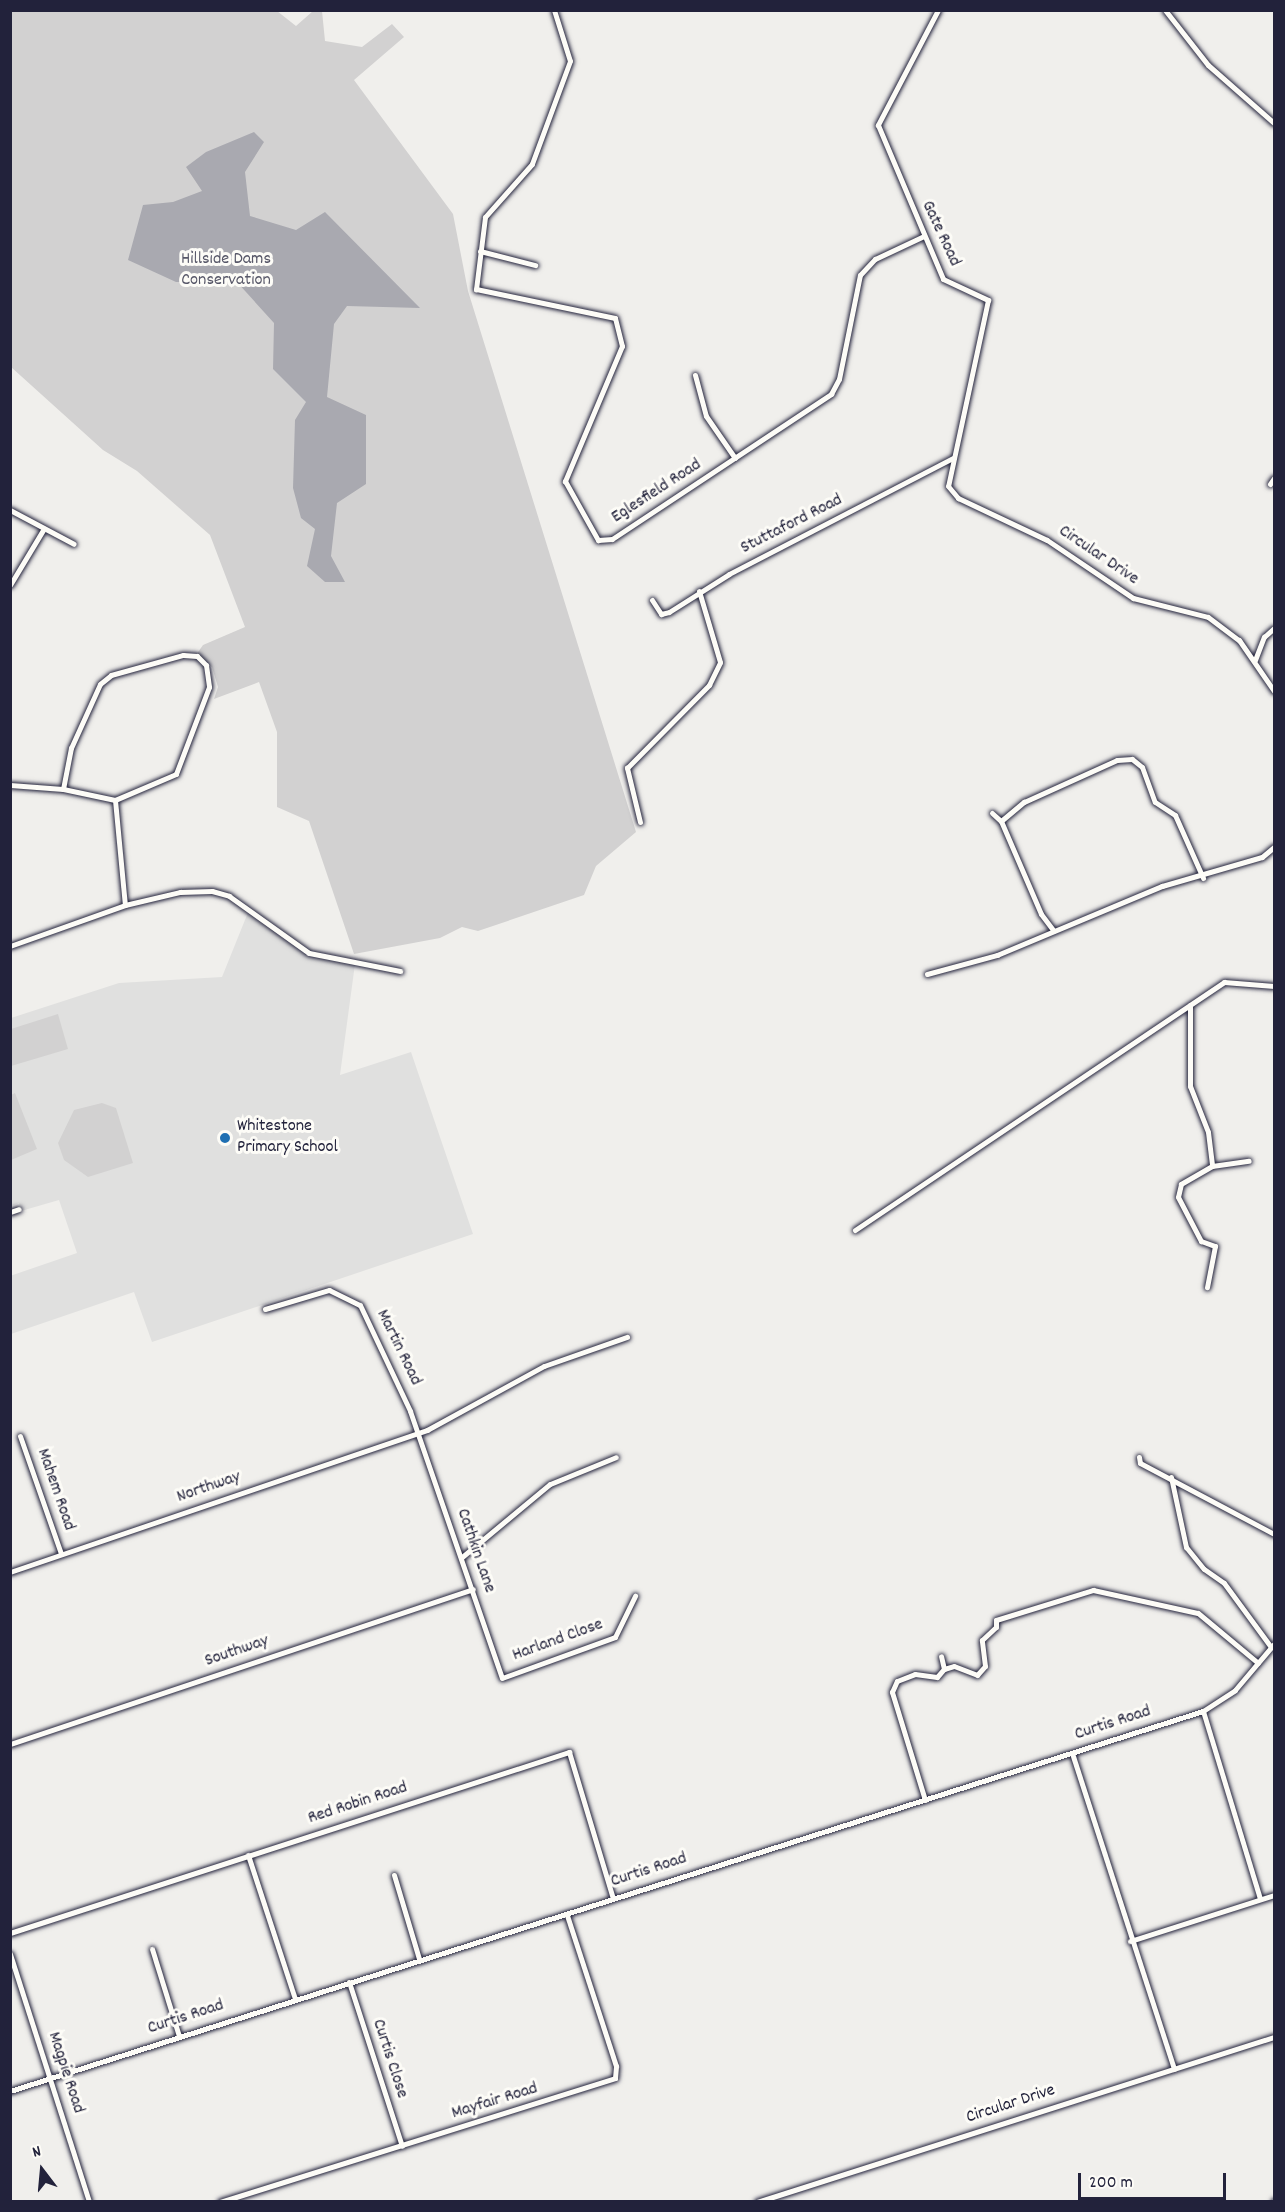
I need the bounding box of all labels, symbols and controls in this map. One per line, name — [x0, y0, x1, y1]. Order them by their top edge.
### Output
street label: Gate Road — [915, 198, 965, 270]
park label: Hillside Dams Conservation — [181, 250, 271, 292]
street label: Eglesfield Road — [608, 455, 706, 529]
street label: Stuttaford Road — [738, 490, 846, 560]
street label: Circular Drive — [1054, 521, 1142, 591]
place label: Whitestone Primary School — [237, 1117, 338, 1160]
marker: Whitestone Primary School — [218, 1131, 232, 1145]
street label: Martin Road — [370, 1307, 426, 1389]
street label: Mahem Road — [31, 1446, 79, 1534]
street label: Northway — [174, 1467, 244, 1509]
street label: Cathkin Lane — [451, 1506, 499, 1596]
street label: Harland Close — [510, 1615, 606, 1667]
street label: Southway — [202, 1631, 272, 1673]
street label: Curtis Road — [1072, 1702, 1154, 1746]
street label: Red Robin Road — [306, 1778, 410, 1830]
street label: Curtis Road — [608, 1849, 690, 1893]
street label: Curtis Road — [145, 1996, 227, 2040]
street label: Curtis Close — [366, 2017, 412, 2101]
street label: Magpie Road — [42, 2030, 88, 2116]
street label: Mayfair Road — [449, 2079, 541, 2125]
street label: Circular Drive — [964, 2081, 1058, 2129]
north arrow — [12, 2140, 72, 2200]
text: N — [30, 2140, 44, 2164]
scale bar — [1081, 2161, 1230, 2199]
text: 200 m — [1089, 2171, 1133, 2196]

